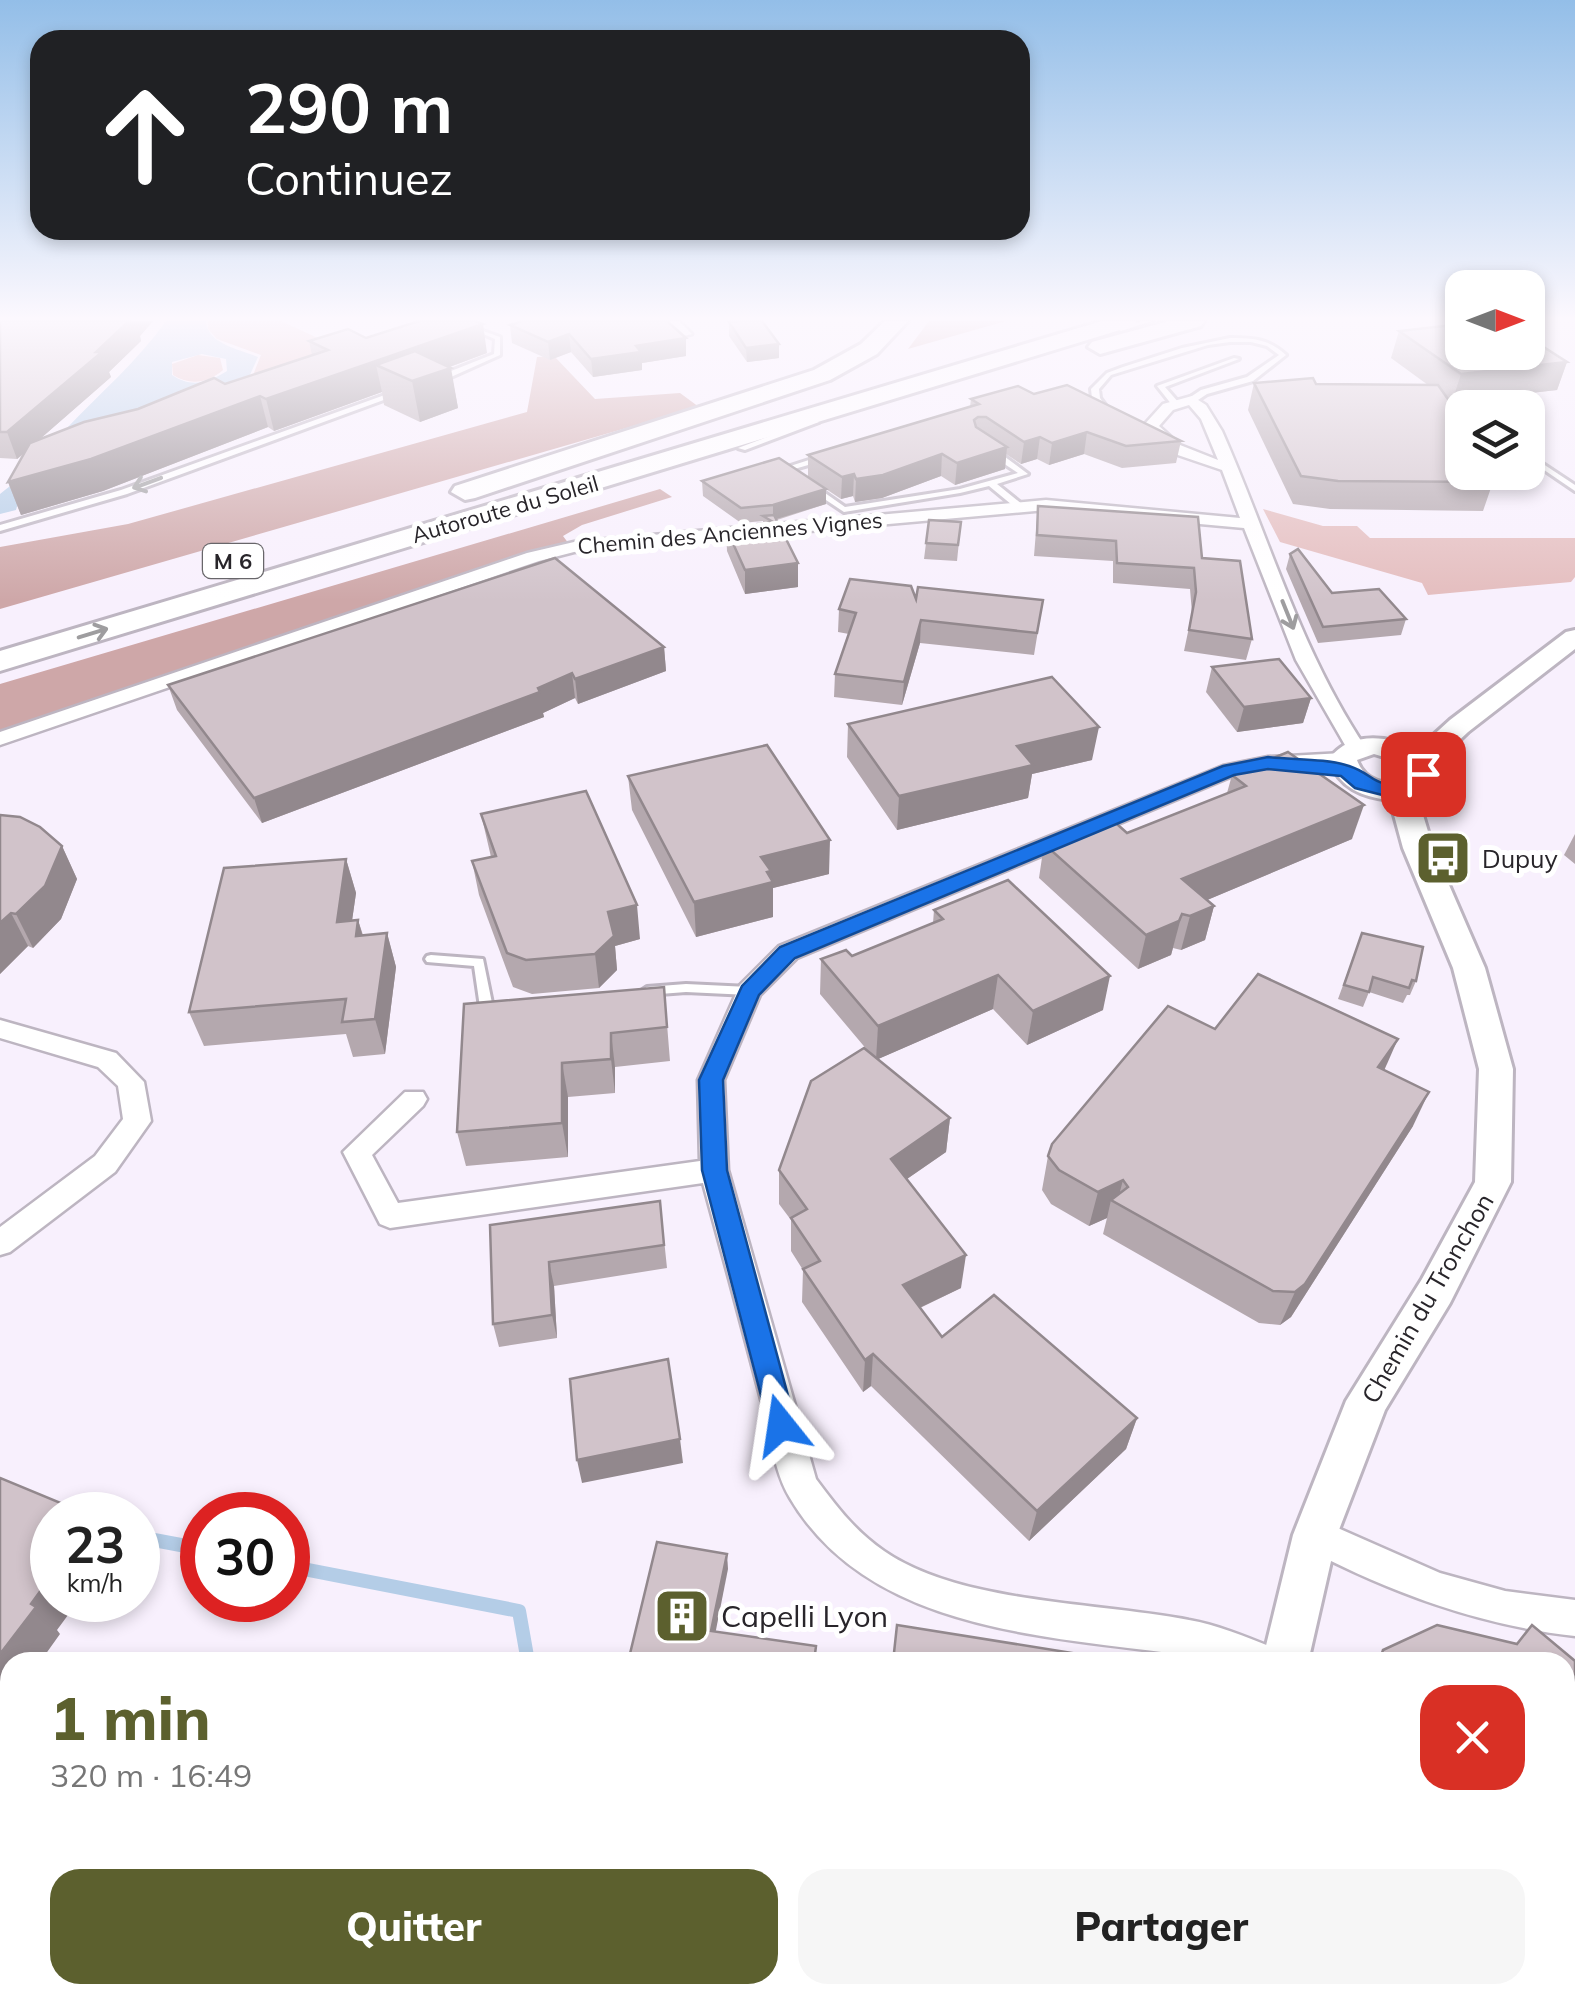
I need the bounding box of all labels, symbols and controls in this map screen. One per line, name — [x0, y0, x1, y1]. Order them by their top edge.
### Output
text: 290 m — [245, 63, 453, 151]
icon: ahead — [80, 70, 210, 200]
text: Continuez — [245, 150, 453, 206]
north arrow — [1445, 270, 1545, 370]
map controls — [1445, 270, 1545, 490]
button: layers — [1445, 390, 1545, 490]
street label: Autoroute du Soleil — [408, 469, 602, 549]
one-way arrow — [132, 475, 163, 493]
street label: Chemin des Anciennes Vignes — [576, 506, 884, 560]
road number: M 6 — [203, 544, 263, 578]
one-way arrow — [1280, 599, 1298, 629]
one-way arrow — [77, 623, 109, 641]
pin — [1381, 732, 1466, 817]
icon: arrive — [1396, 747, 1451, 802]
bus stop icon: Dupuy — [1413, 828, 1473, 888]
place label: Dupuy — [1482, 843, 1558, 874]
street label: Chemin du Tronchon — [1354, 1187, 1500, 1409]
position arrow — [729, 1373, 833, 1477]
speed limit sign: 30 — [180, 1492, 310, 1622]
text: 23 — [65, 1513, 125, 1576]
text: km/h — [67, 1567, 123, 1598]
building icon: Capelli Lyon — [652, 1586, 712, 1646]
place label: Capelli Lyon — [721, 1597, 888, 1635]
text: 1 min — [50, 1680, 211, 1755]
button: close — [1420, 1685, 1525, 1790]
text: 320 m · 16:49 — [50, 1755, 252, 1795]
button: Quitter — [50, 1869, 778, 1984]
button: Partager — [798, 1869, 1525, 1984]

